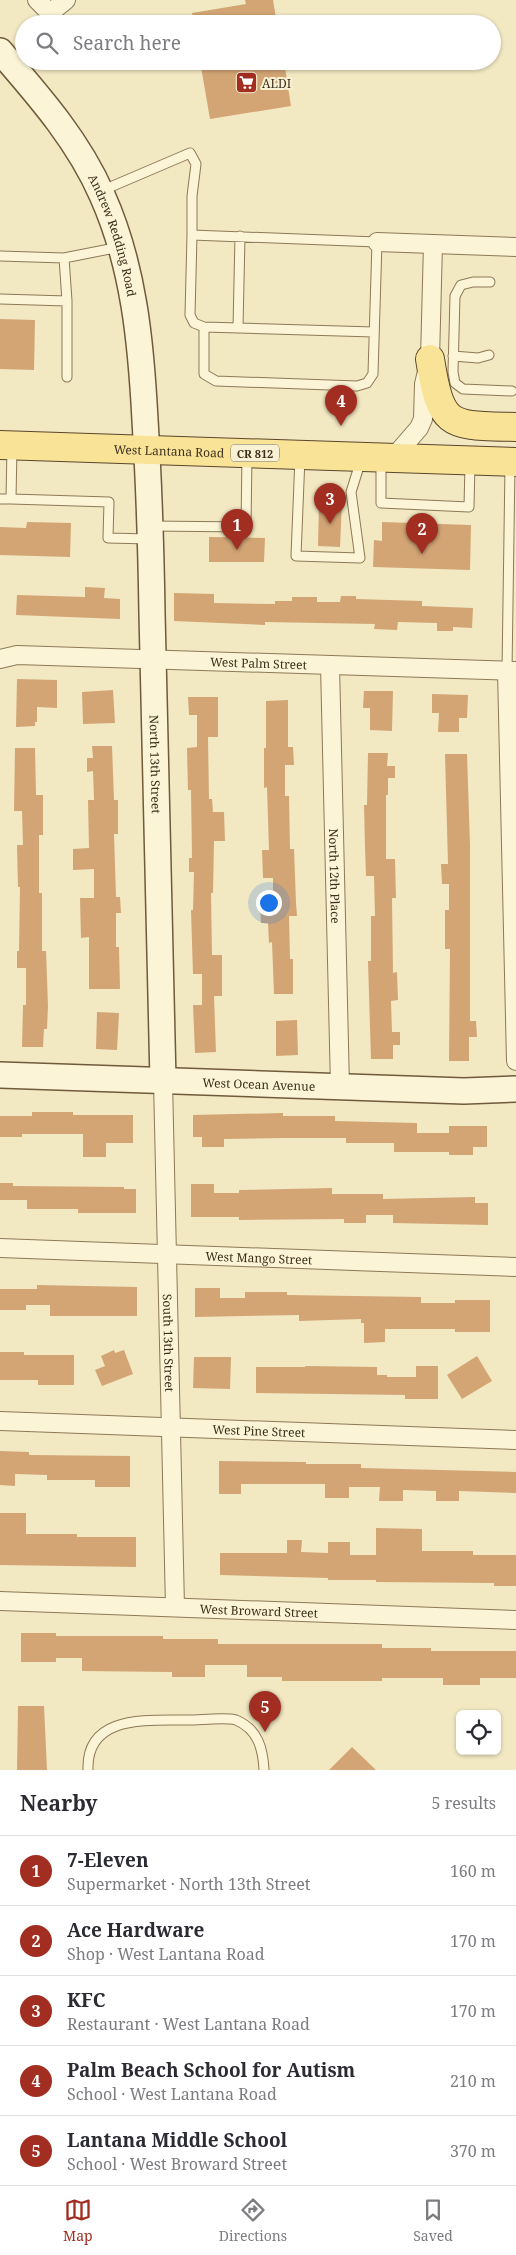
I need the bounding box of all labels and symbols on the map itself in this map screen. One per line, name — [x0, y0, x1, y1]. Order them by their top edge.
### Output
supermarket icon: ALDI — [234, 71, 258, 95]
place label: ALDI — [262, 75, 291, 92]
street label: Andrew Redding Road — [85, 171, 141, 298]
pin: 4 — [325, 385, 357, 426]
street label: West Lantana Road — [113, 440, 225, 461]
road number: CR 812 — [231, 444, 279, 462]
pin: 3 — [314, 483, 346, 524]
pin: 1 — [221, 509, 253, 550]
pin: 2 — [406, 513, 438, 554]
street label: West Palm Street — [210, 653, 307, 673]
street label: North 13th Street — [146, 715, 165, 814]
street label: North 12th Place — [325, 828, 345, 924]
your location — [256, 890, 282, 916]
street label: West Ocean Avenue — [202, 1073, 316, 1094]
street label: West Mango Street — [205, 1247, 313, 1268]
street label: South 13th Street — [159, 1294, 179, 1392]
street label: West Pine Street — [212, 1420, 306, 1441]
street label: West Broward Street — [199, 1600, 318, 1621]
pin: 5 — [249, 1691, 281, 1732]

